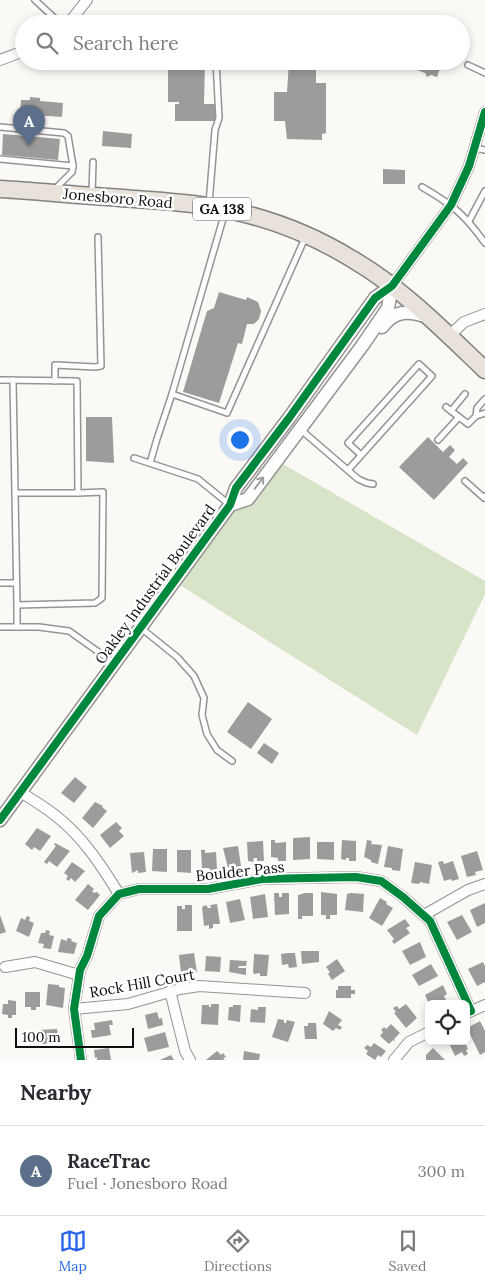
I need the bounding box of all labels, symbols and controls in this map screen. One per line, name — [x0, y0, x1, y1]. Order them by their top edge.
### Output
search box — [15, 15, 470, 70]
icon: search — [33, 29, 61, 57]
text: Search here — [73, 31, 179, 55]
pin: A — [13, 105, 45, 146]
street label: Jonesboro Road — [61, 184, 174, 212]
road number: GA 138 — [193, 198, 251, 220]
your location — [227, 427, 253, 453]
one-way arrow — [254, 476, 264, 490]
street label: Oakley Industrial Boulevard — [91, 500, 219, 667]
street label: Boulder Pass — [195, 857, 285, 885]
street label: Rock Hill Court — [88, 964, 196, 1002]
map controls — [425, 1000, 470, 1045]
button: locate — [425, 1000, 470, 1045]
scale bar — [15, 1025, 134, 1048]
text: 100 m — [22, 1028, 61, 1046]
text: Nearby — [20, 1079, 91, 1106]
text: RaceTrac — [67, 1149, 150, 1173]
text: A — [31, 1161, 41, 1181]
text: 300 m — [418, 1161, 465, 1181]
text: Fuel · Jonesboro Road — [67, 1173, 228, 1193]
tab: Map — [58, 1227, 87, 1275]
tab: Directions — [204, 1227, 272, 1275]
tab: Saved — [389, 1227, 427, 1275]

